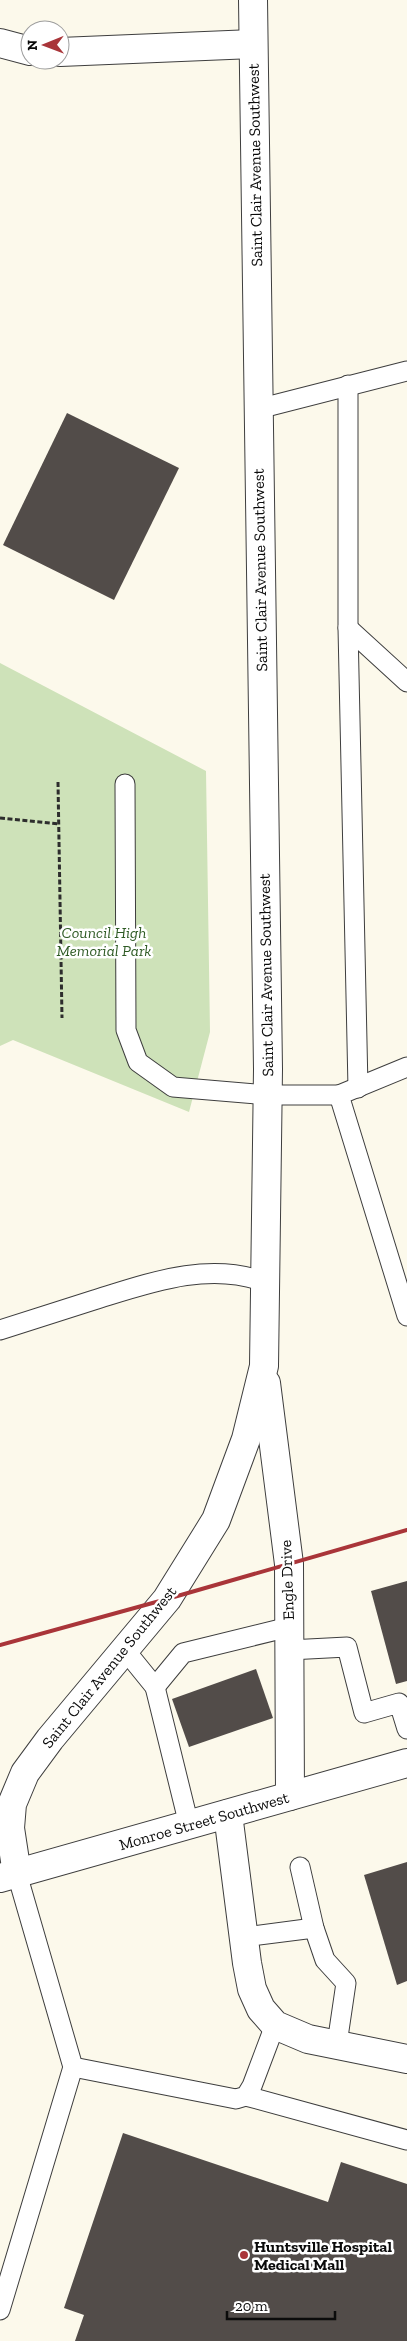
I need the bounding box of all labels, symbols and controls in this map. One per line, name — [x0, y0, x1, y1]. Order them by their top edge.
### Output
north arrow — [20, 20, 70, 70]
text: N — [24, 39, 41, 51]
street label: Saint Clair Avenue Southwest — [244, 63, 266, 267]
street label: Saint Clair Avenue Southwest — [249, 468, 271, 672]
street label: Saint Clair Avenue Southwest — [255, 873, 277, 1077]
park label: Council High Memorial Park — [56, 923, 152, 960]
street label: Engle Drive — [276, 1539, 298, 1621]
street label: Saint Clair Avenue Southwest — [38, 1582, 180, 1752]
street label: Monroe Street Southwest — [117, 1788, 291, 1854]
place label: Huntsville Hospital Medical Mall — [254, 2237, 392, 2274]
marker: Huntsville Hospital Medical Mall — [238, 2249, 250, 2261]
scale bar — [227, 2288, 334, 2320]
text: 20 m — [235, 2297, 268, 2315]

